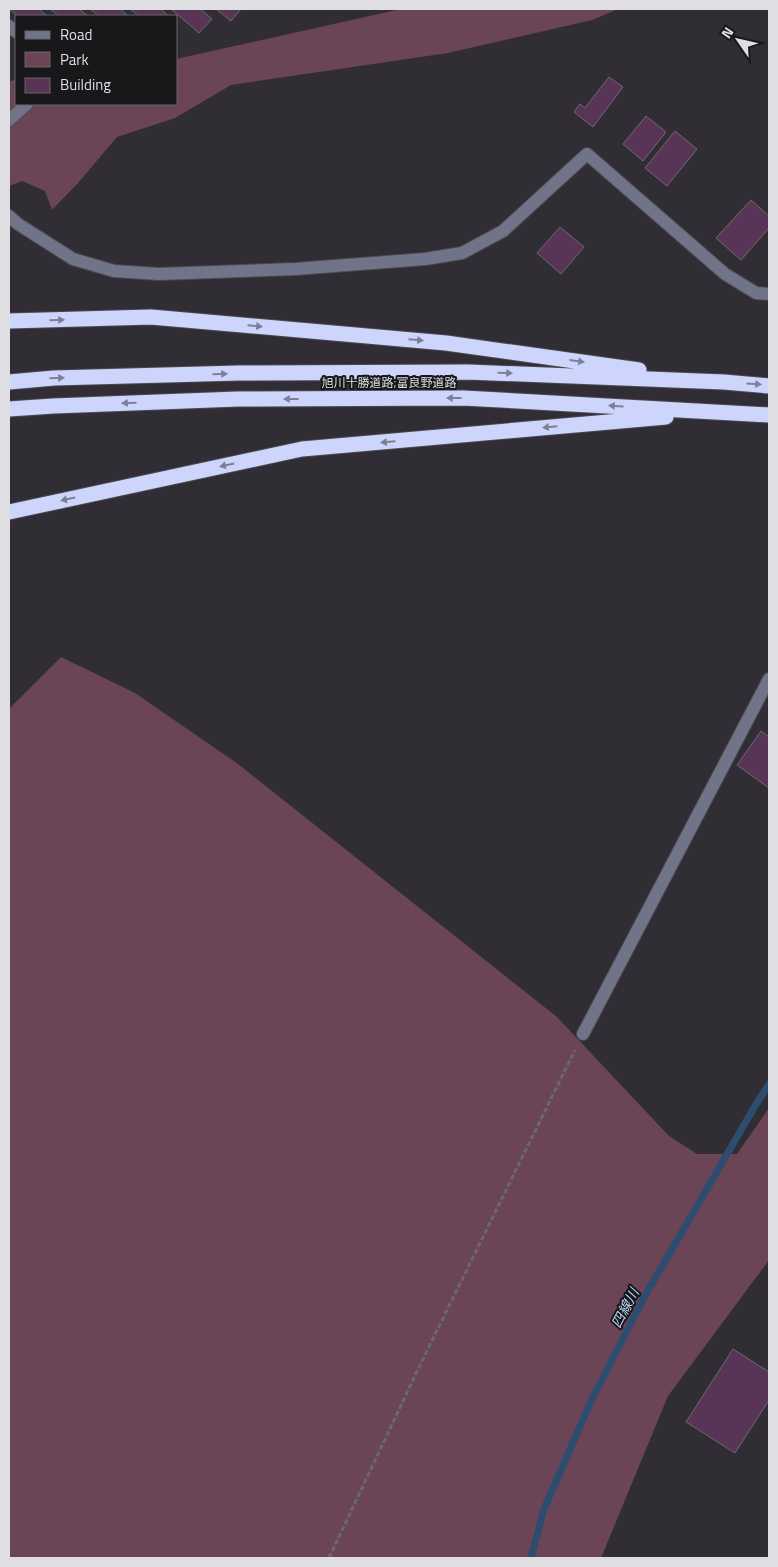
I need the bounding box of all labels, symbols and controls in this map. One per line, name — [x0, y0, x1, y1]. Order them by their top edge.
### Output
legend — [15, 15, 178, 105]
north arrow — [713, 15, 763, 65]
text: Road — [60, 23, 92, 46]
text: N — [715, 23, 738, 42]
text: Park — [60, 48, 89, 71]
text: Building — [60, 73, 111, 96]
one-way arrow — [50, 315, 66, 323]
one-way arrow — [247, 322, 263, 330]
one-way arrow — [409, 337, 425, 345]
one-way arrow — [570, 358, 586, 366]
one-way arrow — [212, 369, 228, 377]
one-way arrow — [497, 370, 513, 378]
street label: 旭川十勝道路;富良野道路 — [322, 373, 456, 392]
one-way arrow — [50, 374, 66, 382]
one-way arrow — [747, 381, 763, 389]
one-way arrow — [445, 394, 461, 402]
one-way arrow — [283, 395, 299, 403]
one-way arrow — [120, 399, 136, 407]
one-way arrow — [608, 402, 624, 410]
one-way arrow — [541, 423, 557, 431]
one-way arrow — [379, 438, 395, 446]
one-way arrow — [220, 461, 235, 469]
one-way arrow — [61, 495, 76, 503]
water label: 四線川 — [605, 1283, 645, 1331]

